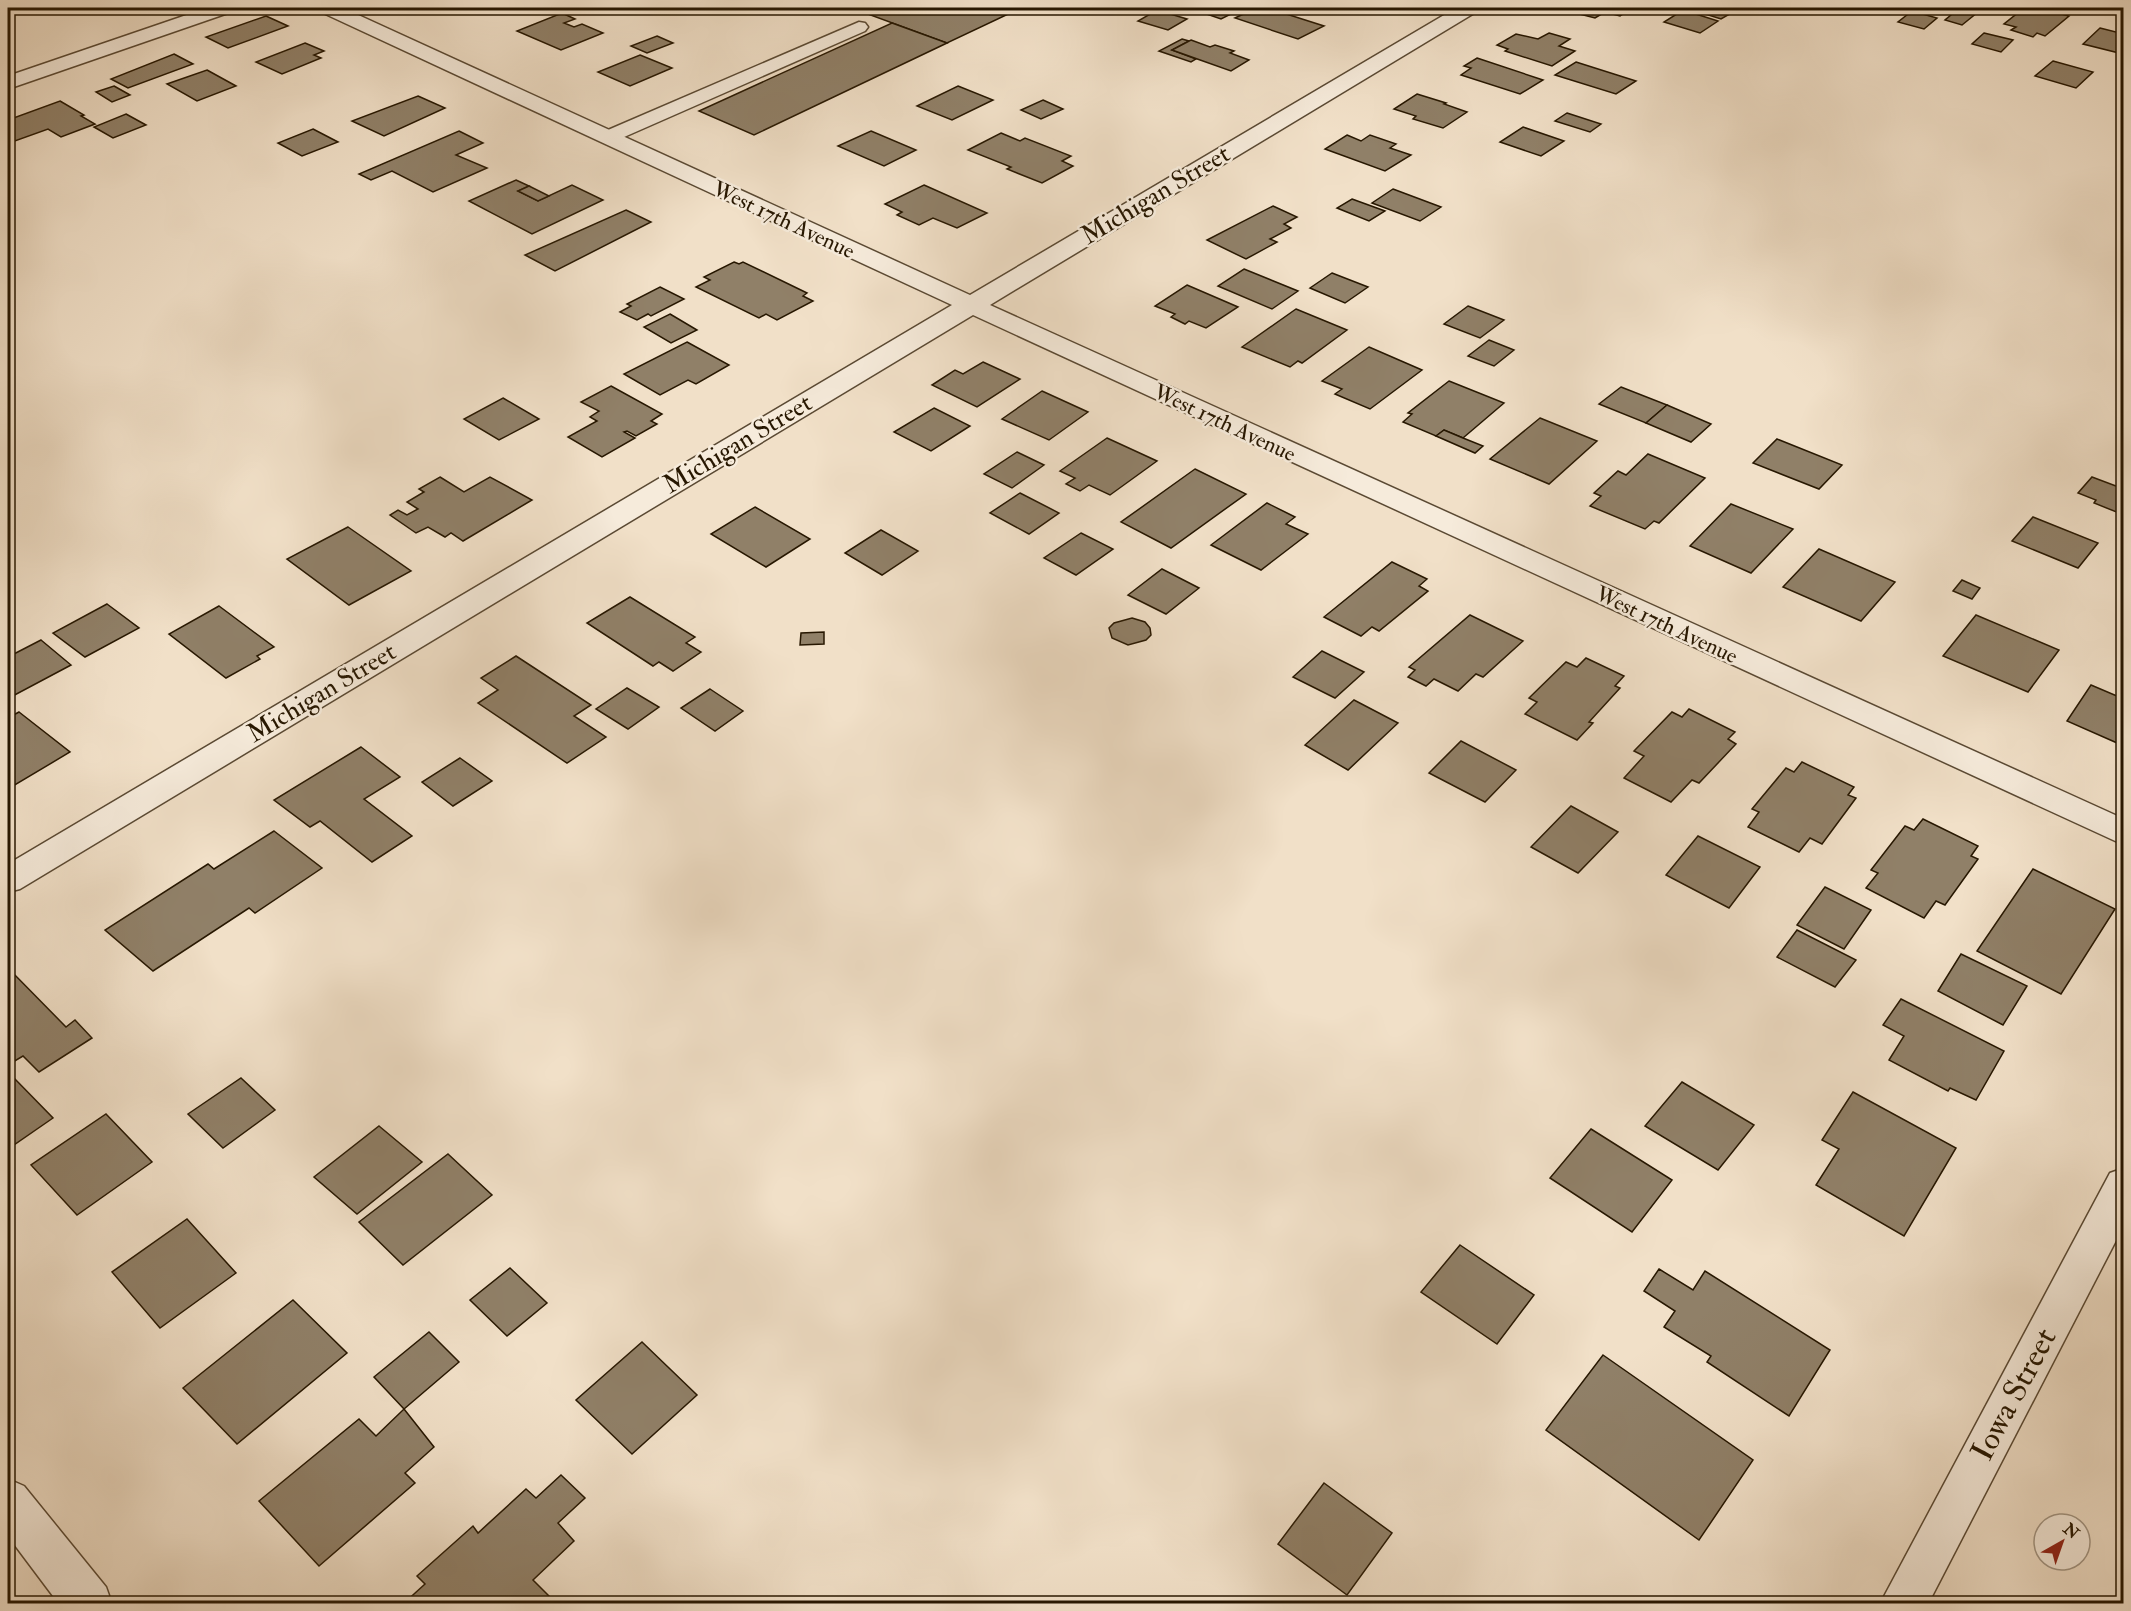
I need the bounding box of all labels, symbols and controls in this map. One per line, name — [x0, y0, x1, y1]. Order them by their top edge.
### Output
street label: Michigan Street — [1075, 138, 1236, 252]
street label: West 17th Avenue — [707, 174, 859, 265]
street label: West 17th Avenue — [1148, 377, 1300, 468]
street label: Michigan Street — [657, 387, 818, 501]
street label: West 17th Avenue — [1590, 579, 1742, 670]
street label: Michigan Street — [241, 636, 402, 750]
street label: Iowa Street — [1962, 1321, 2065, 1468]
north arrow — [2032, 1512, 2092, 1572]
text: N — [2058, 1518, 2083, 1544]

